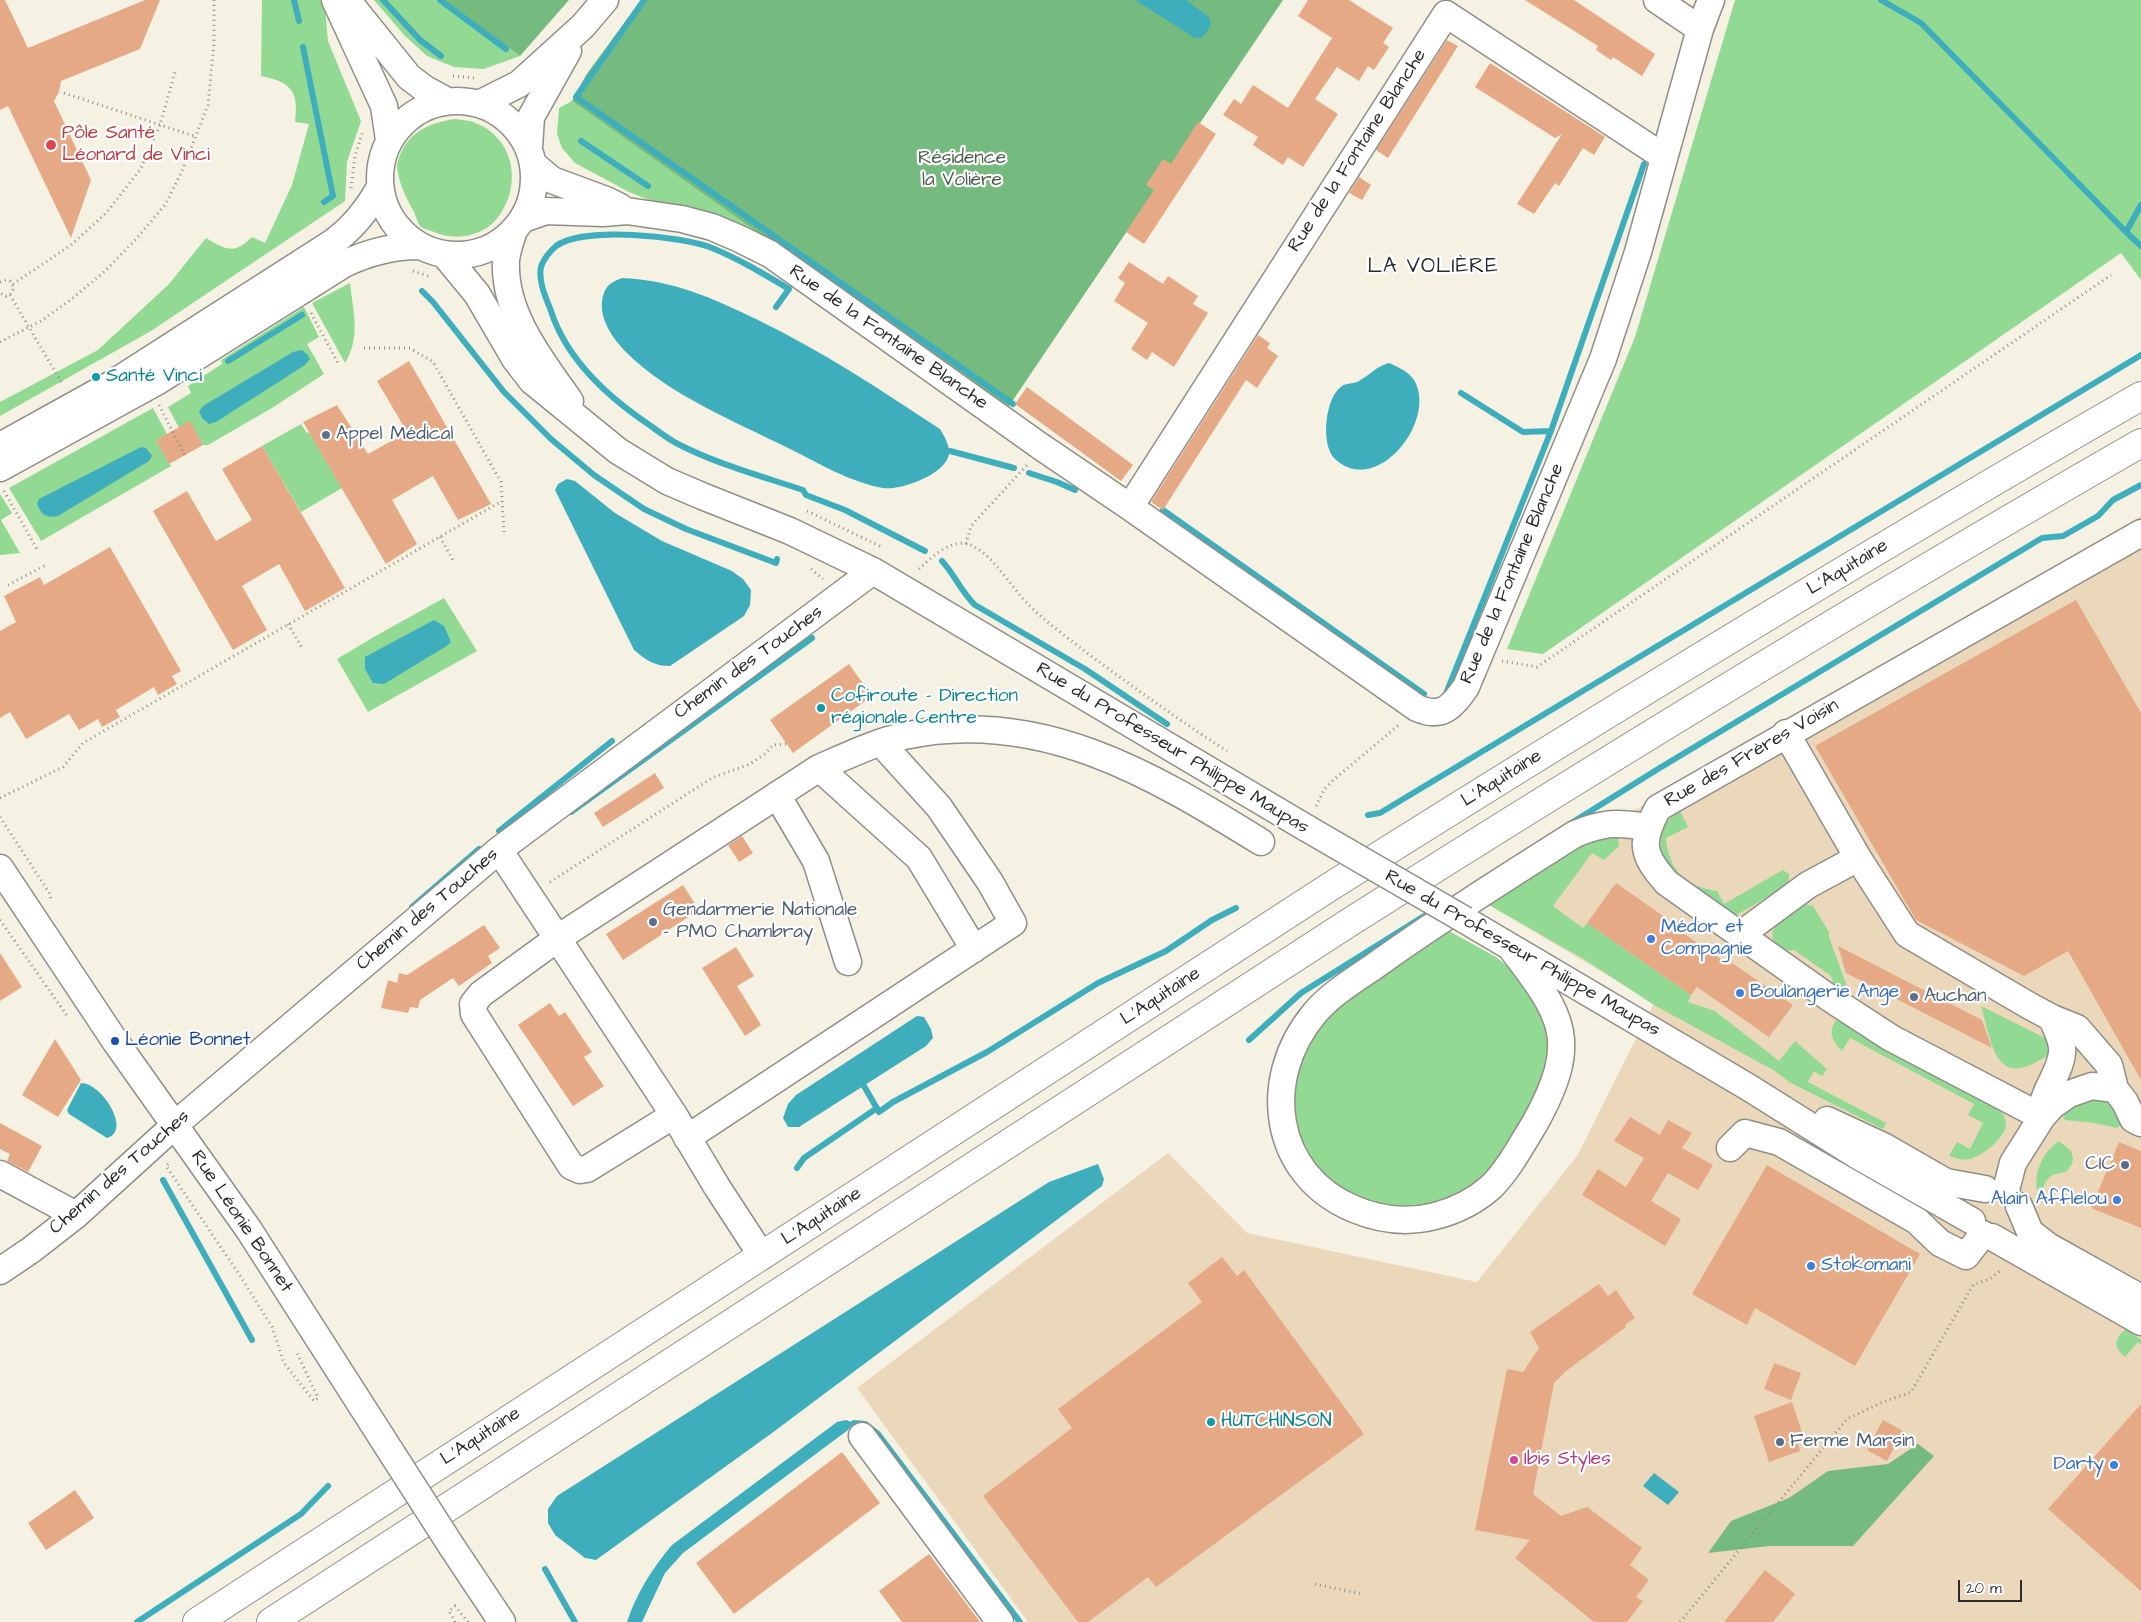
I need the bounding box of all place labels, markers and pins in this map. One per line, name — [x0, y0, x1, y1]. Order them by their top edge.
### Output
place label: Pôle Santé Léonard de Vinci — [62, 123, 210, 167]
marker: Pôle Santé Léonard de Vinci — [44, 138, 58, 152]
place label: Santé Vinci — [106, 366, 202, 388]
marker: Santé Vinci — [90, 371, 102, 383]
place label: Appel Médical — [336, 424, 453, 446]
marker: Appel Médical — [320, 429, 332, 441]
place label: Cofiroute - Direction régionale Centre — [831, 686, 1018, 730]
marker: Cofiroute - Direction régionale Centre — [815, 702, 827, 714]
place label: Gendarmerie Nationale - PMO Chambray — [663, 900, 857, 944]
marker: Gendarmerie Nationale - PMO Chambray — [647, 916, 659, 928]
place label: Médor et Compagnie — [1661, 917, 1753, 961]
marker: Médor et Compagnie — [1645, 933, 1657, 945]
place label: Boulangerie Ange — [1750, 982, 1899, 1004]
place label: Auchan — [1924, 986, 1986, 1008]
marker: Boulangerie Ange — [1734, 987, 1746, 999]
marker: Auchan — [1908, 991, 1920, 1003]
place label: Léonie Bonnet — [125, 1030, 251, 1052]
marker: Léonie Bonnet — [109, 1035, 121, 1047]
place label: CIC — [2085, 1154, 2115, 1176]
marker: CIC — [2119, 1159, 2131, 1171]
place label: Alain Afflelou — [1991, 1189, 2107, 1211]
marker: Alain Afflelou — [2111, 1194, 2123, 1206]
place label: Stokomani — [1821, 1255, 1911, 1277]
marker: Stokomani — [1805, 1260, 1817, 1272]
place label: HUTCHINSON — [1221, 1411, 1332, 1433]
marker: HUTCHINSON — [1205, 1416, 1217, 1428]
place label: Ferme Marsin — [1790, 1431, 1914, 1453]
marker: Ferme Marsin — [1774, 1436, 1786, 1448]
place label: Ibis Styles — [1524, 1449, 1611, 1471]
marker: Ibis Styles — [1508, 1454, 1520, 1466]
place label: Darty — [2053, 1454, 2104, 1476]
marker: Darty — [2108, 1459, 2120, 1471]

